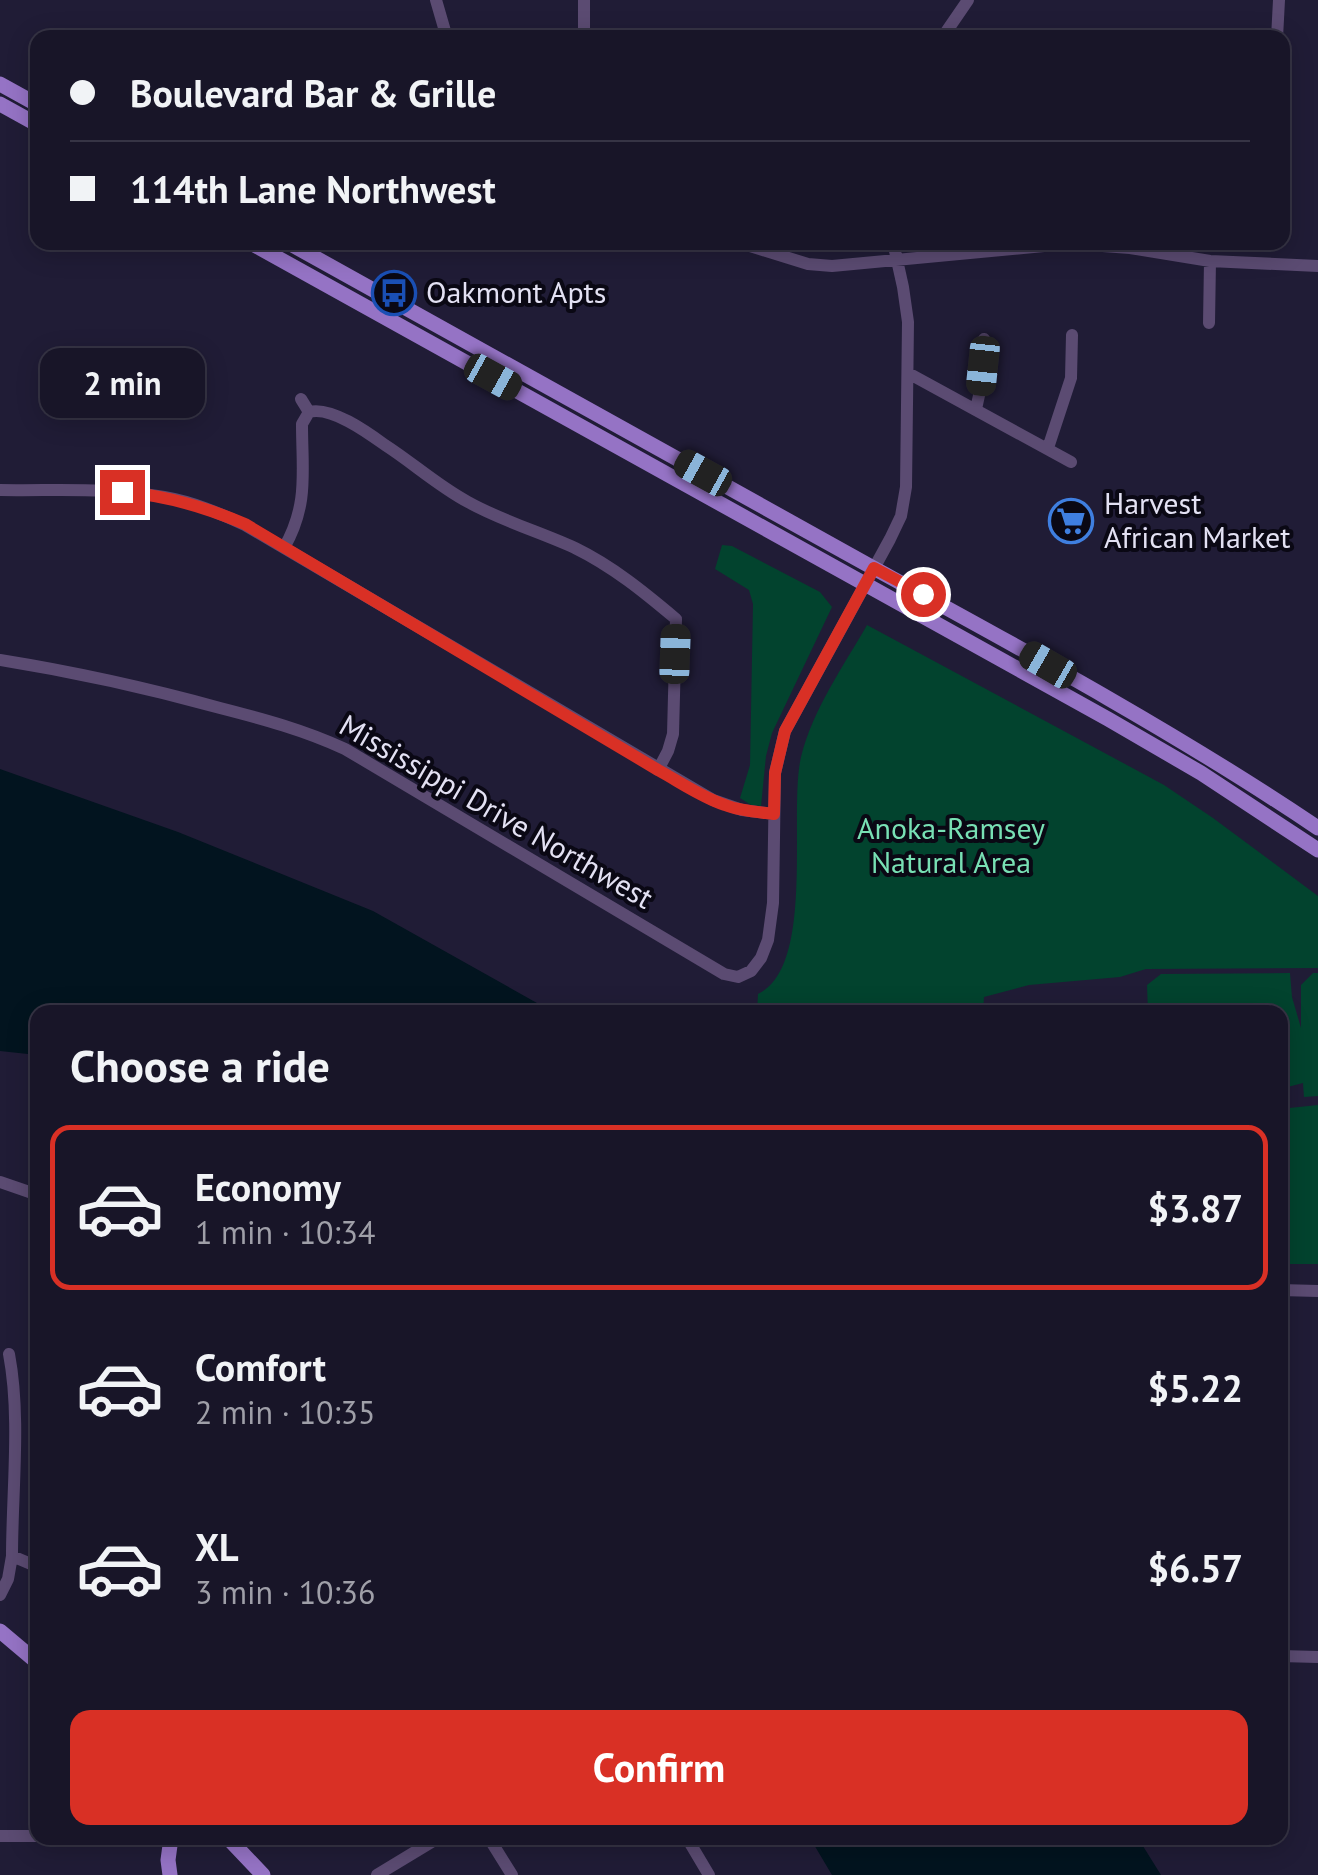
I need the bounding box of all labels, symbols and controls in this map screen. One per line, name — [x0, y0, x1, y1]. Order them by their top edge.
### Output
text: Boulevard Bar & Grille — [130, 68, 496, 117]
text: 114th Lane Northwest — [130, 164, 496, 213]
bus stop icon: Oakmont Apts — [371, 270, 417, 316]
place label: Oakmont Apts — [426, 272, 606, 311]
car — [965, 335, 1001, 397]
callout: 2 min — [39, 347, 204, 417]
car — [459, 349, 527, 405]
text: 2 min — [83, 362, 162, 404]
car — [669, 445, 737, 501]
route end — [100, 470, 145, 515]
place label: Harvest African Market — [1104, 483, 1290, 556]
supermarket icon: Harvest African Market — [1048, 498, 1094, 544]
route start — [901, 572, 946, 617]
car — [659, 623, 691, 685]
car — [1015, 637, 1081, 693]
street label: Mississippi Drive Northwest — [333, 705, 661, 917]
park label: Anoka-Ramsey Natural Area — [857, 808, 1045, 881]
text: Choose a ride — [70, 1036, 330, 1094]
text: Economy — [195, 1162, 341, 1211]
icon: car — [75, 1163, 165, 1253]
text: $3.87 — [1147, 1183, 1243, 1232]
text: 1 min · 10:34 — [195, 1211, 375, 1253]
text: Comfort — [195, 1342, 326, 1391]
icon: car — [75, 1343, 165, 1433]
text: $5.22 — [1147, 1363, 1243, 1412]
text: 2 min · 10:35 — [195, 1391, 375, 1433]
text: XL — [195, 1522, 239, 1571]
icon: car — [75, 1523, 165, 1613]
text: $6.57 — [1147, 1543, 1243, 1592]
text: 3 min · 10:36 — [195, 1571, 375, 1613]
button: Confirm — [70, 1710, 1248, 1825]

